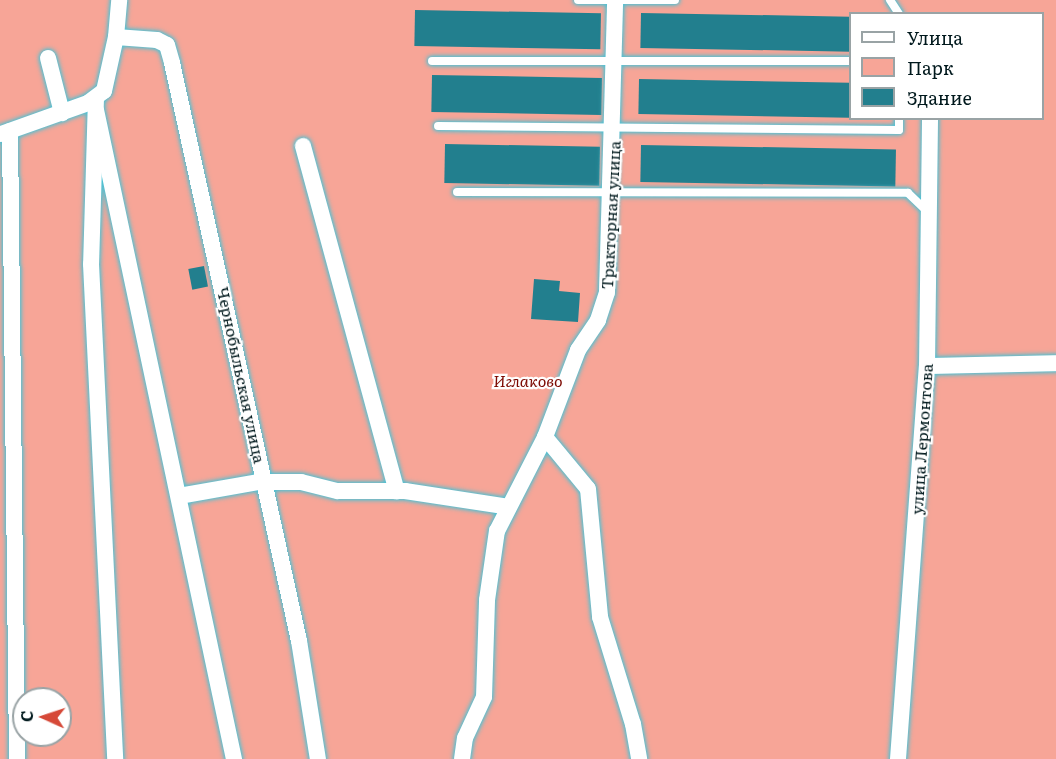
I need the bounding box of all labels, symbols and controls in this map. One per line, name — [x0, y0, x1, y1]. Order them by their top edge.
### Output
legend — [849, 12, 1044, 120]
text: Улица — [907, 24, 963, 51]
text: Парк — [907, 54, 954, 81]
text: Здание — [907, 84, 972, 111]
street label: Тракторная улица — [597, 140, 623, 290]
street label: Чернобыльская улица — [214, 285, 270, 465]
street label: улица Лермонтова — [906, 363, 936, 515]
park label: Иглаково — [493, 370, 563, 390]
north arrow — [12, 687, 72, 747]
text: С — [14, 710, 38, 722]

